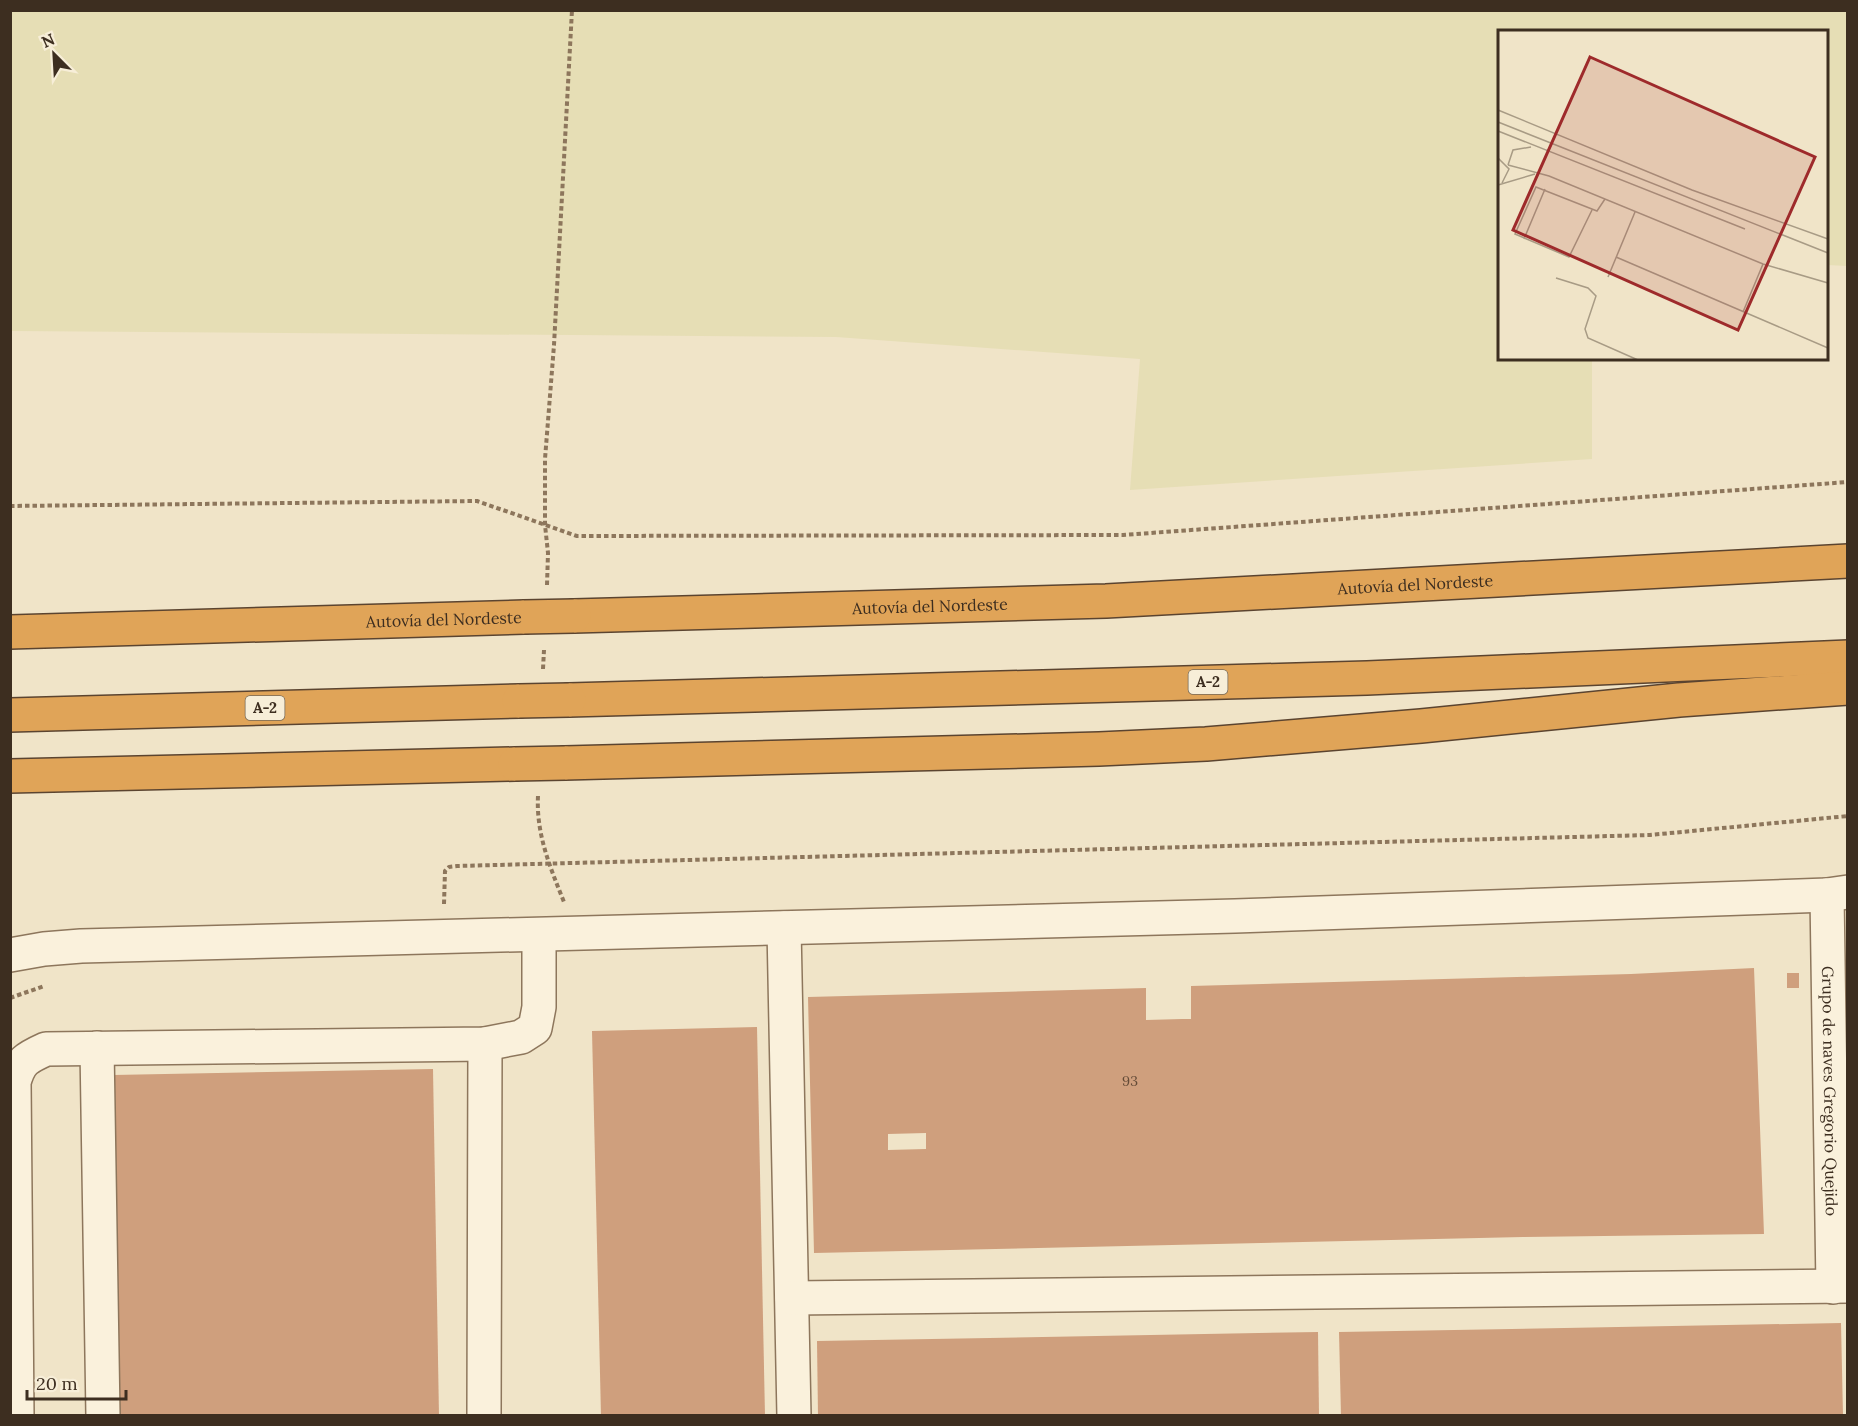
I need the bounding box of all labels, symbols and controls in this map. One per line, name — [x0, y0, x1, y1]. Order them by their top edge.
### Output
north arrow — [24, 24, 84, 84]
text: N — [38, 29, 58, 52]
inset map — [1498, 30, 1828, 360]
street label: Autovía del Nordeste — [1336, 570, 1494, 599]
street label: Autovía del Nordeste — [851, 594, 1008, 618]
street label: Autovía del Nordeste — [365, 607, 522, 632]
road number: A-2 — [1188, 670, 1228, 694]
road number: A-2 — [246, 696, 284, 720]
street label: Grupo de naves Gregorio Quejido — [1818, 966, 1842, 1216]
house number: 93 — [1122, 1072, 1138, 1090]
scale bar — [27, 1363, 126, 1401]
text: 20 m — [36, 1372, 78, 1395]

